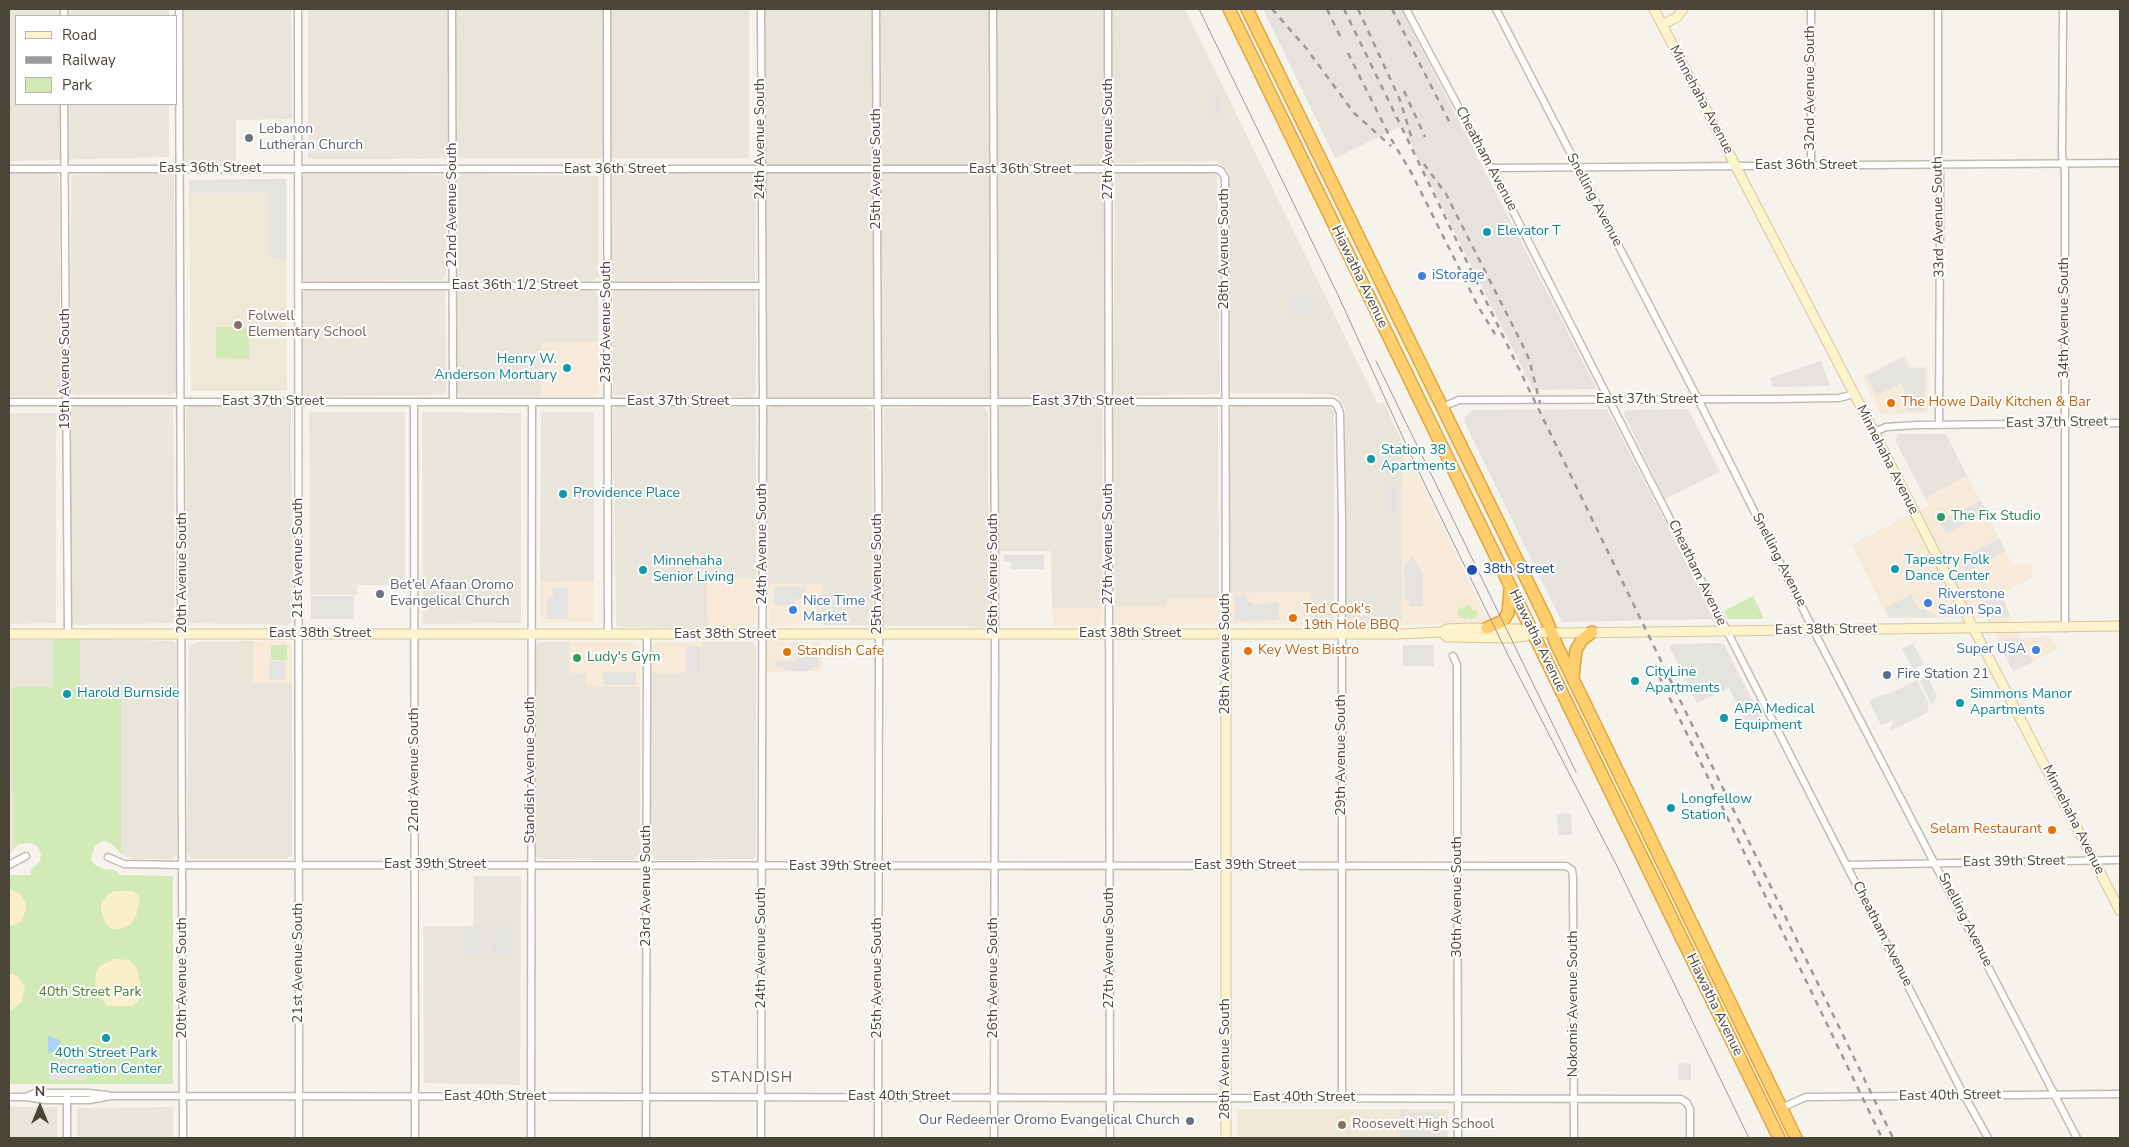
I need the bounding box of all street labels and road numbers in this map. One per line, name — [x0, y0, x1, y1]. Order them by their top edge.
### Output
street label: 32nd Avenue South — [1803, 26, 1819, 150]
street label: Minnehaha Avenue — [1665, 43, 1737, 157]
street label: 24th Avenue South — [753, 78, 769, 200]
street label: 27th Avenue South — [1101, 78, 1117, 200]
street label: Cheatham Avenue — [1451, 104, 1521, 214]
street label: 25th Avenue South — [869, 108, 885, 230]
street label: 22nd Avenue South — [445, 143, 461, 267]
street label: Snelling Avenue — [1562, 151, 1626, 249]
street label: 33rd Avenue South — [1930, 156, 1948, 278]
street label: East 36th Street — [1755, 158, 1857, 174]
street label: East 36th Street — [159, 161, 261, 177]
street label: East 36th Street — [564, 162, 666, 178]
street label: East 36th Street — [969, 162, 1071, 178]
street label: 28th Avenue South — [1217, 188, 1233, 310]
street label: Hiawatha Avenue — [1327, 223, 1391, 331]
street label: 34th Avenue South — [2057, 257, 2073, 379]
street label: 23rd Avenue South — [599, 261, 615, 383]
street label: East 36th 1/2 Street — [452, 278, 578, 294]
street label: 19th Avenue South — [58, 308, 74, 430]
street label: East 37th Street — [1596, 392, 1698, 408]
street label: East 37th Street — [222, 394, 324, 410]
street label: East 37th Street — [627, 394, 729, 410]
street label: East 37th Street — [1032, 394, 1134, 410]
street label: Minnehaha Avenue — [1852, 402, 1922, 518]
street label: East 37th Street — [2006, 414, 2108, 432]
street label: 24th Avenue South — [755, 483, 771, 605]
street label: 27th Avenue South — [1101, 483, 1117, 605]
street label: 21st Avenue South — [291, 498, 307, 618]
street label: Snelling Avenue — [1748, 510, 1810, 610]
street label: 20th Avenue South — [175, 512, 191, 634]
street label: 25th Avenue South — [870, 513, 886, 635]
street label: 26th Avenue South — [986, 513, 1002, 635]
street label: Cheatham Avenue — [1664, 517, 1730, 629]
street label: Hiawatha Avenue — [1505, 587, 1569, 695]
street label: 28th Avenue South — [1218, 593, 1234, 715]
street label: East 38th Street — [1775, 621, 1877, 639]
street label: East 38th Street — [269, 626, 371, 642]
street label: East 38th Street — [1079, 626, 1181, 642]
street label: East 38th Street — [674, 627, 776, 643]
street label: 29th Avenue South — [1334, 694, 1350, 816]
street label: Standish Avenue South — [523, 697, 539, 843]
street label: 22nd Avenue South — [407, 708, 423, 832]
street label: Minnehaha Avenue — [2038, 762, 2108, 878]
street label: 23rd Avenue South — [639, 825, 655, 947]
street label: 30th Avenue South — [1450, 836, 1466, 958]
street label: East 39th Street — [1963, 853, 2065, 871]
street label: East 39th Street — [384, 857, 486, 873]
street label: East 39th Street — [1194, 858, 1296, 874]
street label: East 39th Street — [789, 859, 891, 875]
street label: Snelling Avenue — [1934, 870, 1996, 970]
street label: Cheatham Avenue — [1848, 879, 1916, 989]
street label: 24th Avenue South — [754, 887, 770, 1009]
street label: 27th Avenue South — [1102, 887, 1118, 1009]
street label: 21st Avenue South — [291, 903, 307, 1023]
street label: 20th Avenue South — [175, 917, 191, 1039]
street label: 25th Avenue South — [870, 917, 886, 1039]
street label: 26th Avenue South — [986, 917, 1002, 1039]
street label: Nokomis Avenue South — [1566, 931, 1582, 1077]
street label: Hiawatha Avenue — [1682, 951, 1746, 1059]
street label: 28th Avenue South — [1218, 998, 1234, 1120]
street label: East 40th Street — [1899, 1087, 2001, 1105]
street label: East 40th Street — [444, 1089, 546, 1105]
street label: East 40th Street — [848, 1089, 950, 1105]
street label: East 40th Street — [1253, 1090, 1355, 1106]

